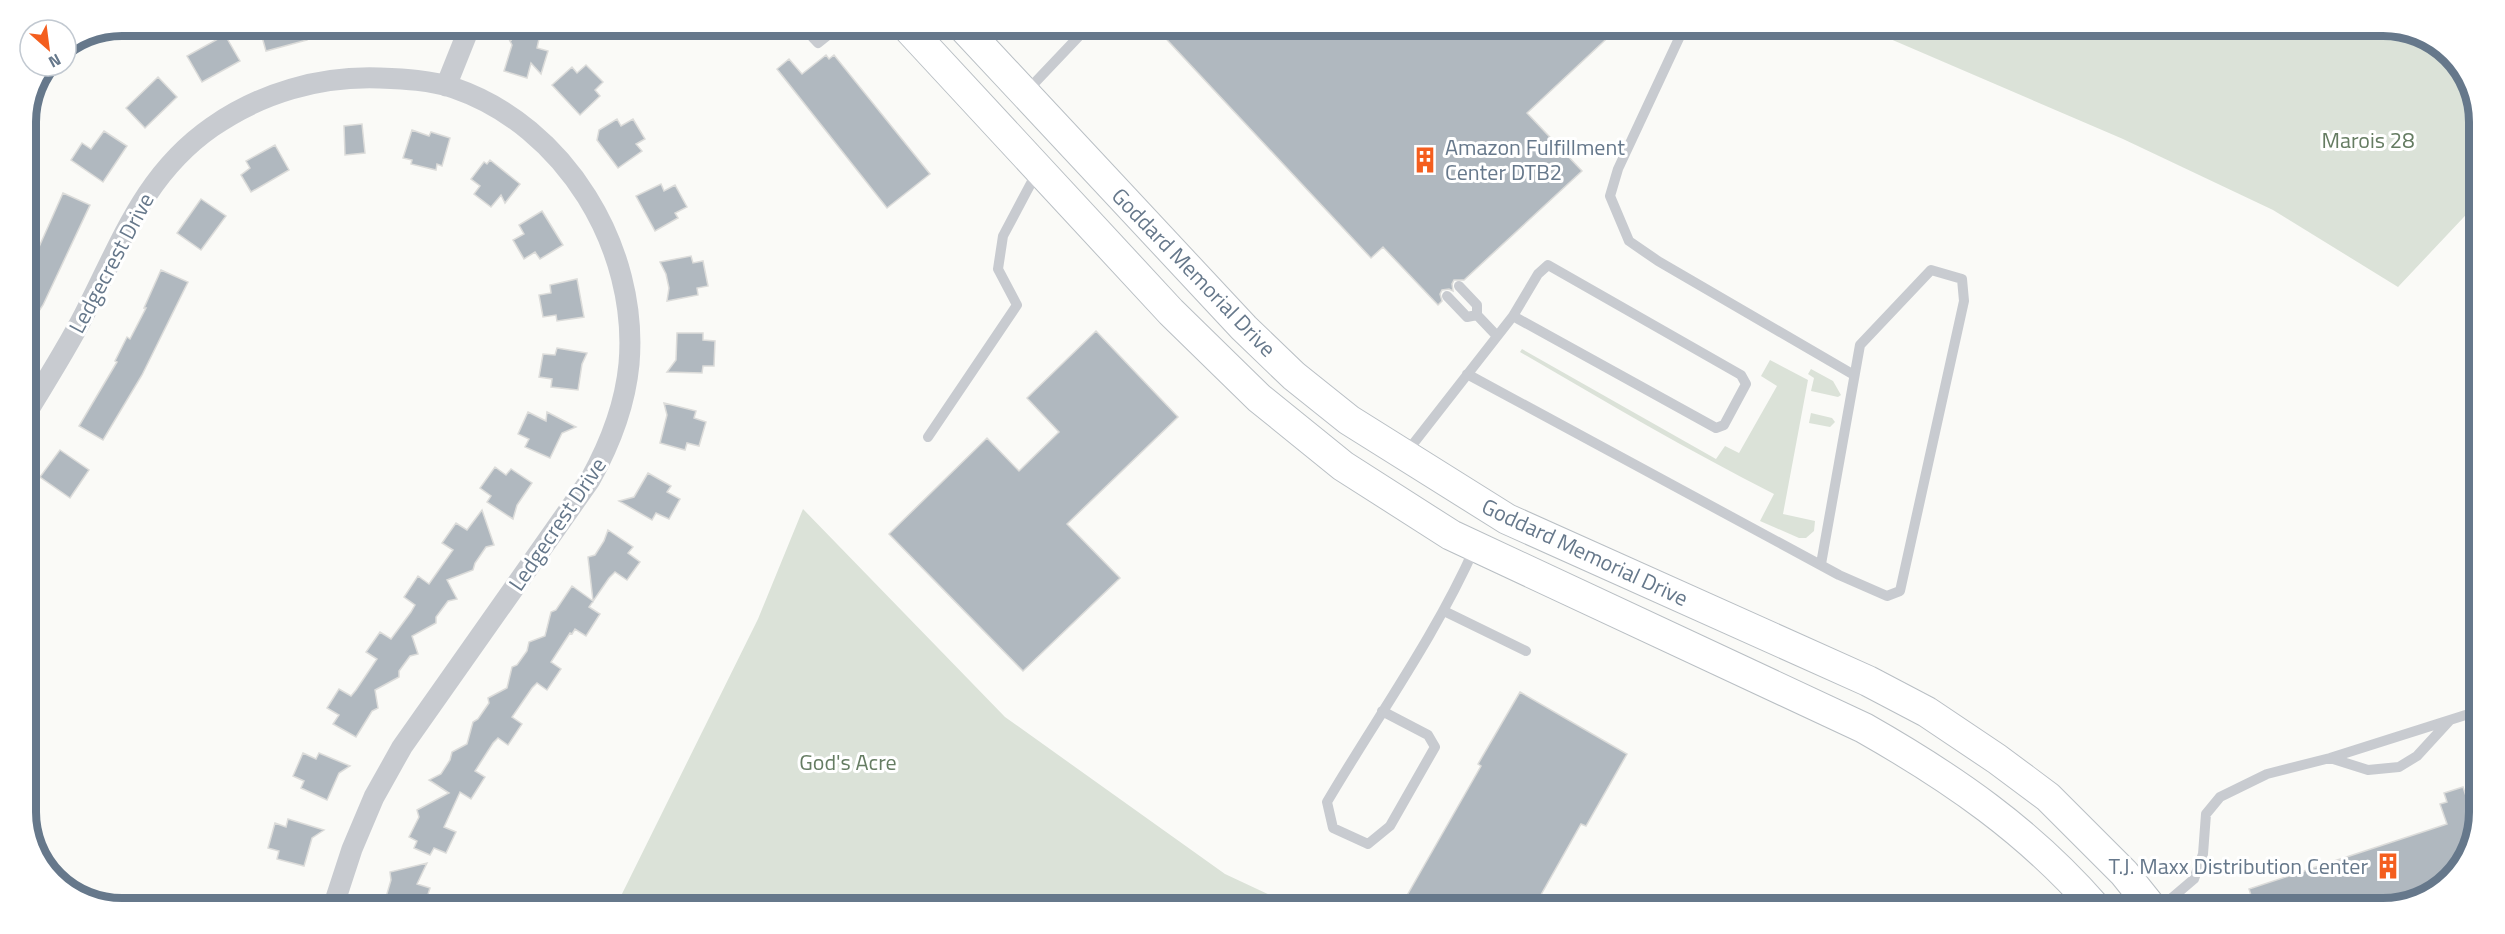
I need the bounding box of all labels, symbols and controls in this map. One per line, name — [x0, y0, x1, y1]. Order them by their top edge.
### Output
north arrow — [18, 18, 78, 78]
text: N — [45, 48, 66, 74]
park label: Marois 28 — [2321, 123, 2415, 157]
place label: Amazon Fulfillment Center DTB2 — [1445, 130, 1625, 189]
building icon: Amazon Fulfillment Center DTB2 — [1410, 145, 1440, 175]
street label: Goddard Memorial Drive — [1104, 180, 1284, 364]
street label: Ledgecrest Drive — [60, 187, 162, 339]
street label: Ledgecrest Drive — [500, 450, 614, 598]
street label: Goddard Memorial Drive — [1476, 489, 1694, 615]
park label: God's Acre — [799, 745, 897, 779]
place label: T.J. Maxx Distribution Center — [2108, 849, 2368, 883]
building icon: T.J. Maxx Distribution Center — [2373, 851, 2403, 881]

